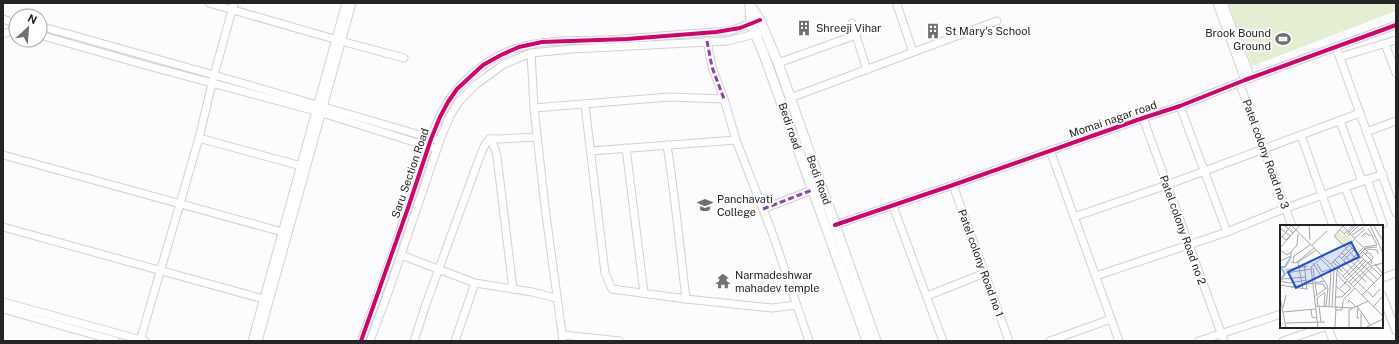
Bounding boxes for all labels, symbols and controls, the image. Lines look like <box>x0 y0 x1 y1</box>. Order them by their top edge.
north arrow <box>8 8 48 48</box>
text: N <box>26 12 39 26</box>
building icon: Shreeji Vihar <box>795 19 813 37</box>
place label: Shreeji Vihar <box>816 22 881 34</box>
building icon: St Mary's School <box>924 22 942 40</box>
place label: St Mary's School <box>945 25 1031 37</box>
place label: Brook Bound Ground <box>1205 27 1271 52</box>
sports icon: Brook Bound Ground <box>1274 30 1292 48</box>
street label: Patel colony Road no 3 <box>1241 97 1291 211</box>
street label: Momai nagar road <box>1068 98 1158 140</box>
street label: Bedi road <box>776 101 804 151</box>
street label: Saru Section Road <box>389 126 431 220</box>
street label: Bedi Road <box>805 154 833 206</box>
street label: Patel colony Road no 2 <box>1158 174 1209 287</box>
place label: Panchavati College <box>717 193 773 218</box>
school or university icon: Panchavati College <box>696 196 714 214</box>
street label: Patel colony Road no 1 <box>956 208 1006 318</box>
inset map <box>1280 225 1383 328</box>
place label: Narmadeshwar mahadev temple <box>735 269 820 294</box>
temple icon: Narmadeshwar mahadev temple <box>714 272 732 290</box>

